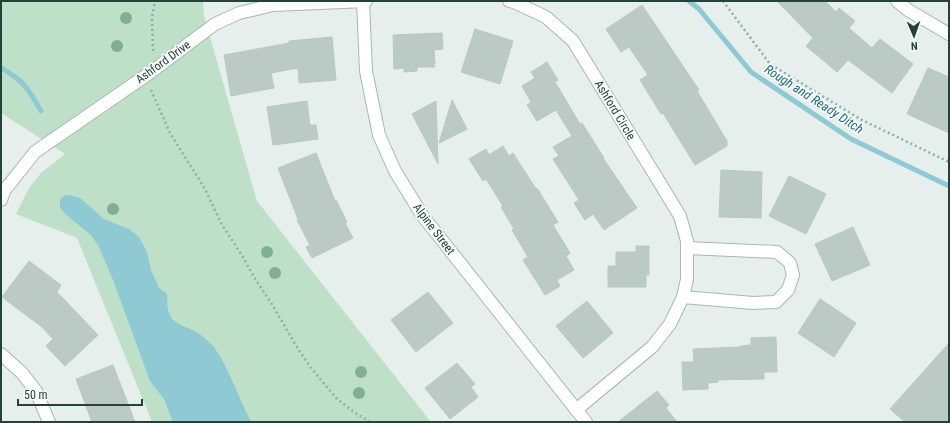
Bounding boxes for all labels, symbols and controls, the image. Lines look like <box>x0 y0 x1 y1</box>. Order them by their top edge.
north arrow <box>894 16 934 56</box>
street label: Ashford Drive <box>133 37 193 87</box>
text: N <box>910 39 918 52</box>
water label: Rough and Ready Ditch <box>762 61 866 137</box>
street label: Ashford Circle <box>592 78 639 143</box>
street label: Alpine Street <box>410 201 458 258</box>
scale bar <box>18 381 142 407</box>
text: 50 m <box>24 388 48 402</box>

